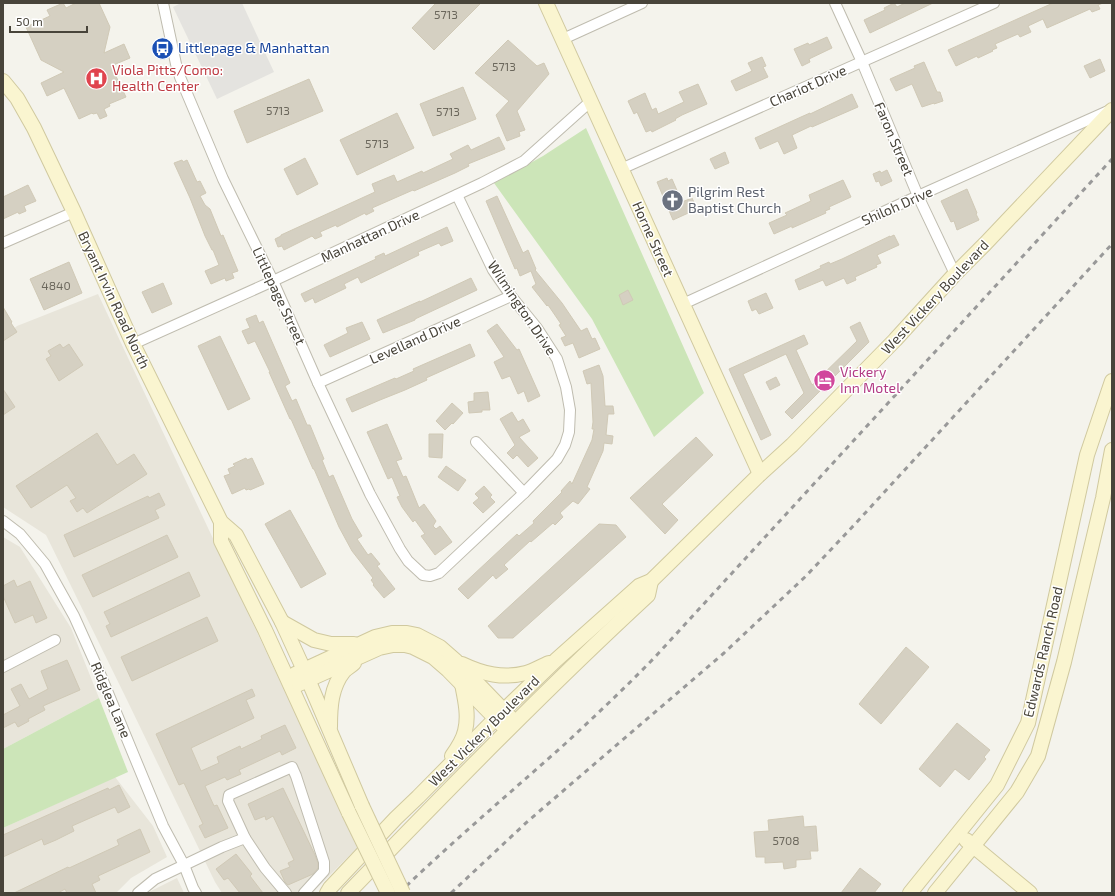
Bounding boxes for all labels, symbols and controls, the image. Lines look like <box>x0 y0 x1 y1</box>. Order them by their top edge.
house number: 5713 <box>434 7 458 21</box>
scale bar <box>10 8 87 34</box>
text: 50 m <box>16 14 43 28</box>
bus stop icon: Littlepage & Manhattan <box>149 35 175 61</box>
place label: Littlepage & Manhattan <box>178 39 330 56</box>
house number: 5713 <box>492 59 516 73</box>
place label: Viola Pitts/Como: Health Center <box>112 61 223 94</box>
street label: Chariot Drive <box>767 61 849 110</box>
hospital icon: Viola Pitts/Como: Health Center <box>84 65 110 91</box>
street label: Faron Street <box>871 99 918 178</box>
house number: 5713 <box>266 103 290 117</box>
house number: 5713 <box>436 104 460 118</box>
house number: 5713 <box>365 136 389 150</box>
street label: Shiloh Drive <box>859 182 935 229</box>
place label: Pilgrim Rest Baptist Church <box>688 183 781 216</box>
church icon: Pilgrim Rest Baptist Church <box>660 187 686 213</box>
street label: Horne Street <box>629 199 678 279</box>
street label: Manhattan Drive <box>318 205 422 266</box>
street label: Bryant Irvin Road North <box>75 228 154 371</box>
street label: West Vickery Boulevard <box>877 236 992 357</box>
street label: Littlepage Street <box>249 244 310 347</box>
street label: Wilmington Drive <box>485 257 560 358</box>
house number: 4840 <box>41 278 71 292</box>
street label: Levelland Drive <box>367 312 463 367</box>
place label: Vickery Inn Motel <box>840 363 901 396</box>
hotel icon: Vickery Inn Motel <box>811 367 837 393</box>
street label: Edwards Ranch Road <box>1019 585 1066 719</box>
street label: Ridglea Lane <box>88 659 135 740</box>
street label: West Vickery Boulevard <box>425 672 543 790</box>
house number: 5708 <box>772 833 800 847</box>

